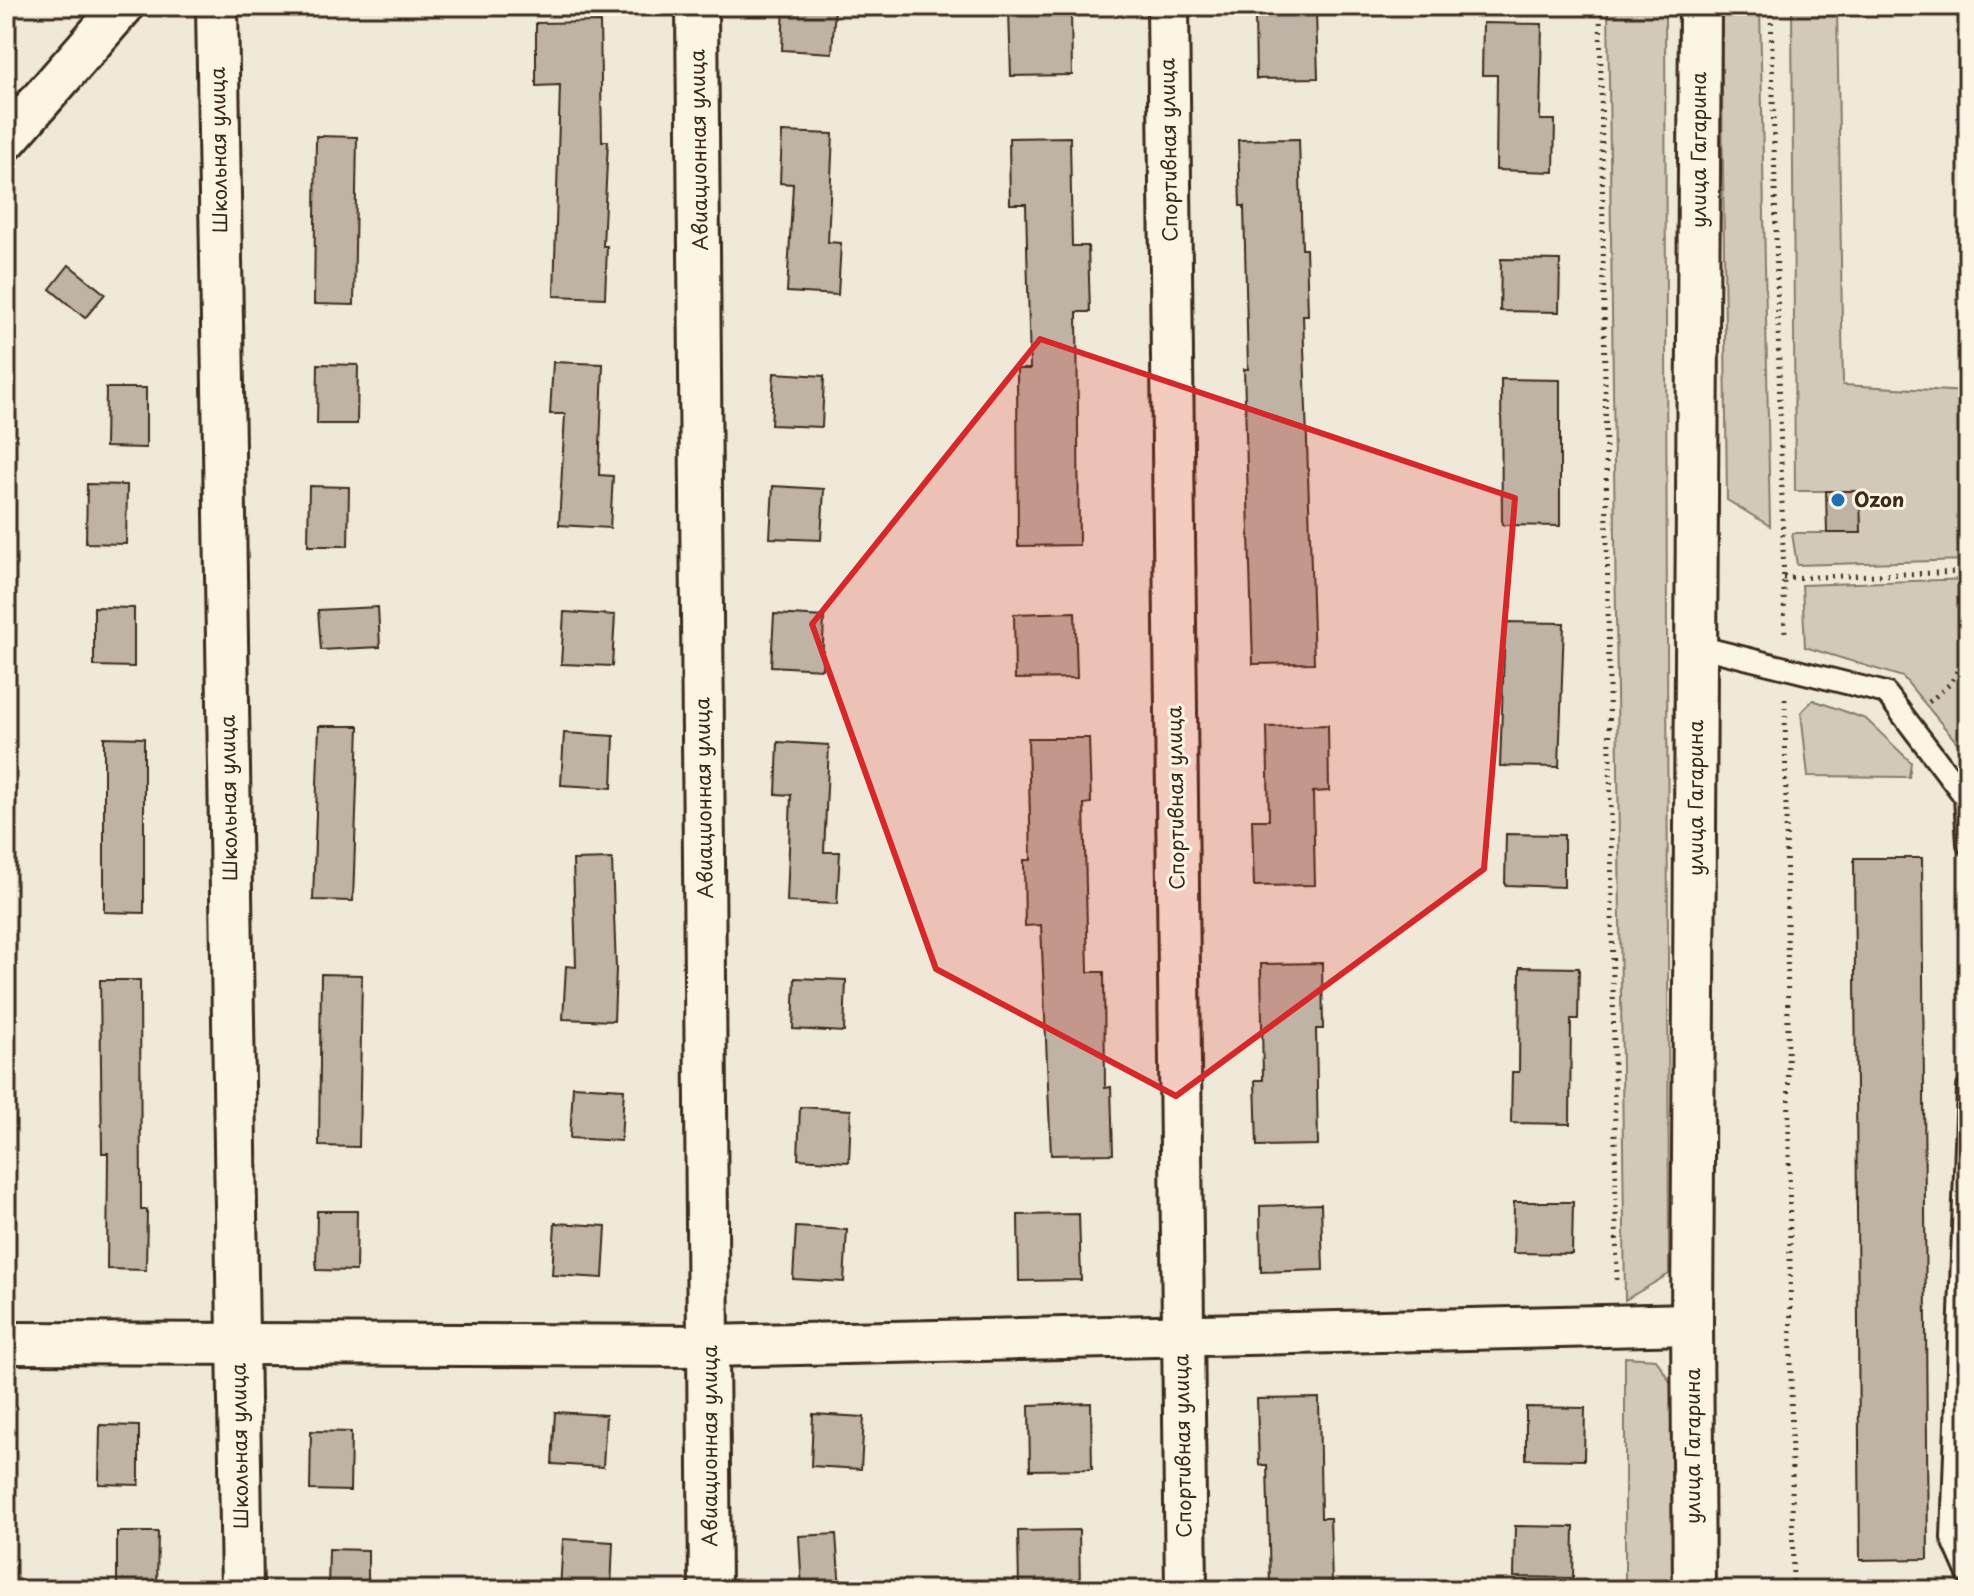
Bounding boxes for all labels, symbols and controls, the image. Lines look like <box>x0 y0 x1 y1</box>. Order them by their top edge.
street label: Авиационная улица <box>681 49 715 251</box>
street label: Спортивная улица <box>1151 57 1185 242</box>
street label: Школьная улица <box>202 66 234 233</box>
street label: улица Гагарина <box>1683 72 1713 228</box>
place label: Ozon <box>1854 484 1904 514</box>
marker: Ozon <box>1829 491 1847 509</box>
street label: Авиационная улица <box>686 697 720 899</box>
street label: Спортивная улица <box>1158 705 1192 890</box>
street label: Школьная улица <box>212 714 244 881</box>
street label: улица Гагарина <box>1680 720 1710 876</box>
street label: Авиационная улица <box>694 1345 724 1547</box>
street label: Спортивная улица <box>1165 1353 1199 1538</box>
street label: Школьная улица <box>223 1362 255 1529</box>
street label: улица Гагарина <box>1677 1368 1707 1524</box>

